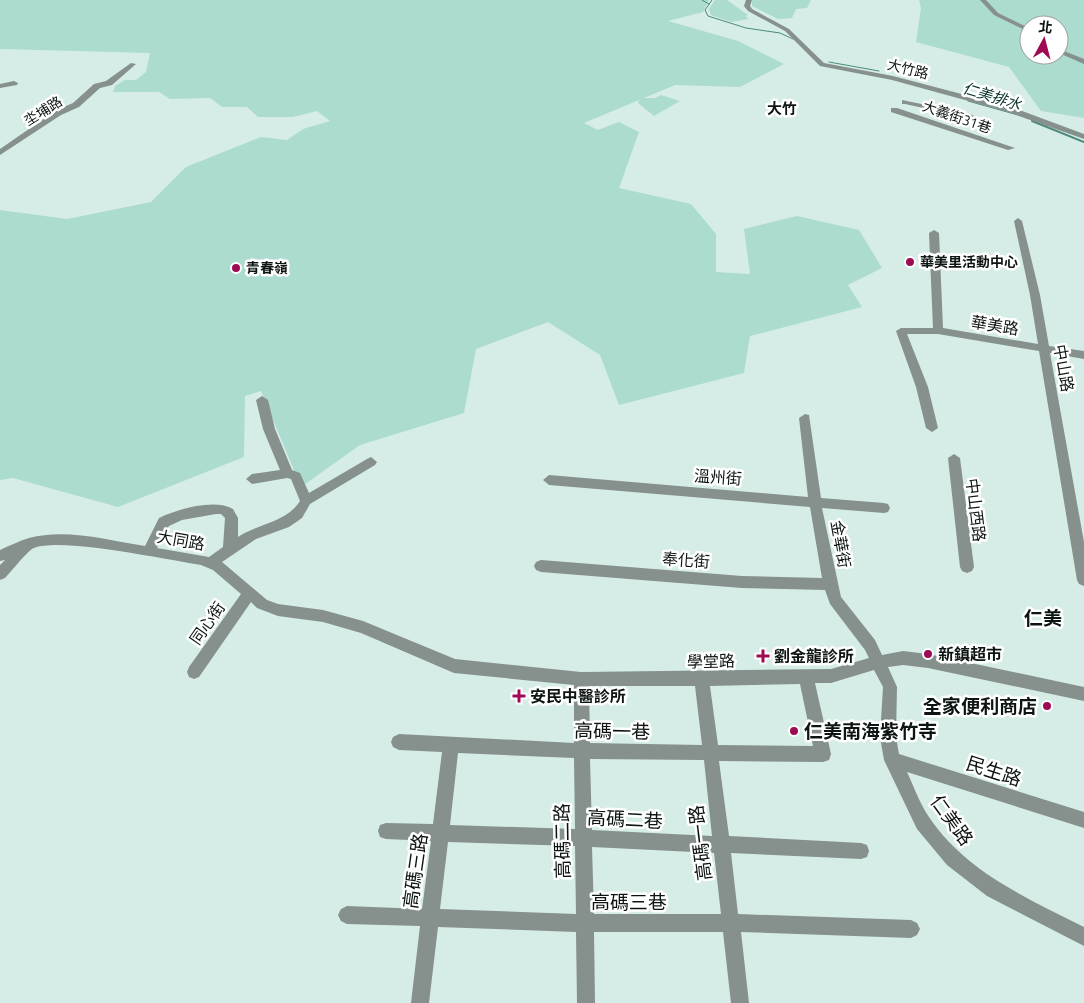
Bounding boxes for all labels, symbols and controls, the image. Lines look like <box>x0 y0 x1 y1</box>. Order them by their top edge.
north arrow <box>1019 15 1069 65</box>
text: 北 <box>1038 18 1054 36</box>
street label: 大竹路 <box>886 56 930 82</box>
water label: 仁美排水 <box>961 79 1024 113</box>
street label: 坔埔路 <box>21 93 65 129</box>
street label: 大義街31巷 <box>920 98 994 136</box>
district label: 大竹 <box>767 100 797 117</box>
place label: 華美里活動中心 <box>920 254 1018 270</box>
marker: 華美里活動中心 <box>904 256 916 268</box>
place label: 青春嶺 <box>246 260 288 276</box>
marker: 青春嶺 <box>230 262 242 274</box>
street label: 華美路 <box>970 312 1020 338</box>
street label: 中山路 <box>1051 343 1077 393</box>
street label: 溫州街 <box>693 466 743 488</box>
street label: 中山西路 <box>963 477 989 543</box>
street label: 金華街 <box>828 519 854 569</box>
street label: 大同路 <box>156 527 206 553</box>
street label: 奉化街 <box>661 549 711 571</box>
street label: 同心街 <box>186 598 228 648</box>
district label: 仁美 <box>1024 607 1062 629</box>
place label: 新鎮超市 <box>938 645 1002 663</box>
place label: 劉金龍診所 <box>774 647 854 665</box>
marker: 新鎮超市 <box>922 648 934 660</box>
marker: 劉金龍診所 <box>756 649 770 663</box>
street label: 學堂路 <box>687 652 735 670</box>
place label: 安民中醫診所 <box>530 687 626 705</box>
marker: 安民中醫診所 <box>512 689 526 703</box>
place label: 全家便利商店 <box>923 695 1037 717</box>
marker: 全家便利商店 <box>1041 700 1053 712</box>
street label: 高碼一巷 <box>574 719 650 743</box>
place label: 仁美南海紫竹寺 <box>804 720 937 742</box>
marker: 仁美南海紫竹寺 <box>788 725 800 737</box>
street label: 民生路 <box>963 752 1025 790</box>
street label: 仁美路 <box>926 790 978 850</box>
street label: 高碼二路 <box>550 803 574 879</box>
street label: 高碼一路 <box>684 804 716 882</box>
street label: 高碼二巷 <box>586 806 664 832</box>
street label: 高碼三路 <box>399 832 431 910</box>
street label: 高碼三巷 <box>591 891 667 913</box>

